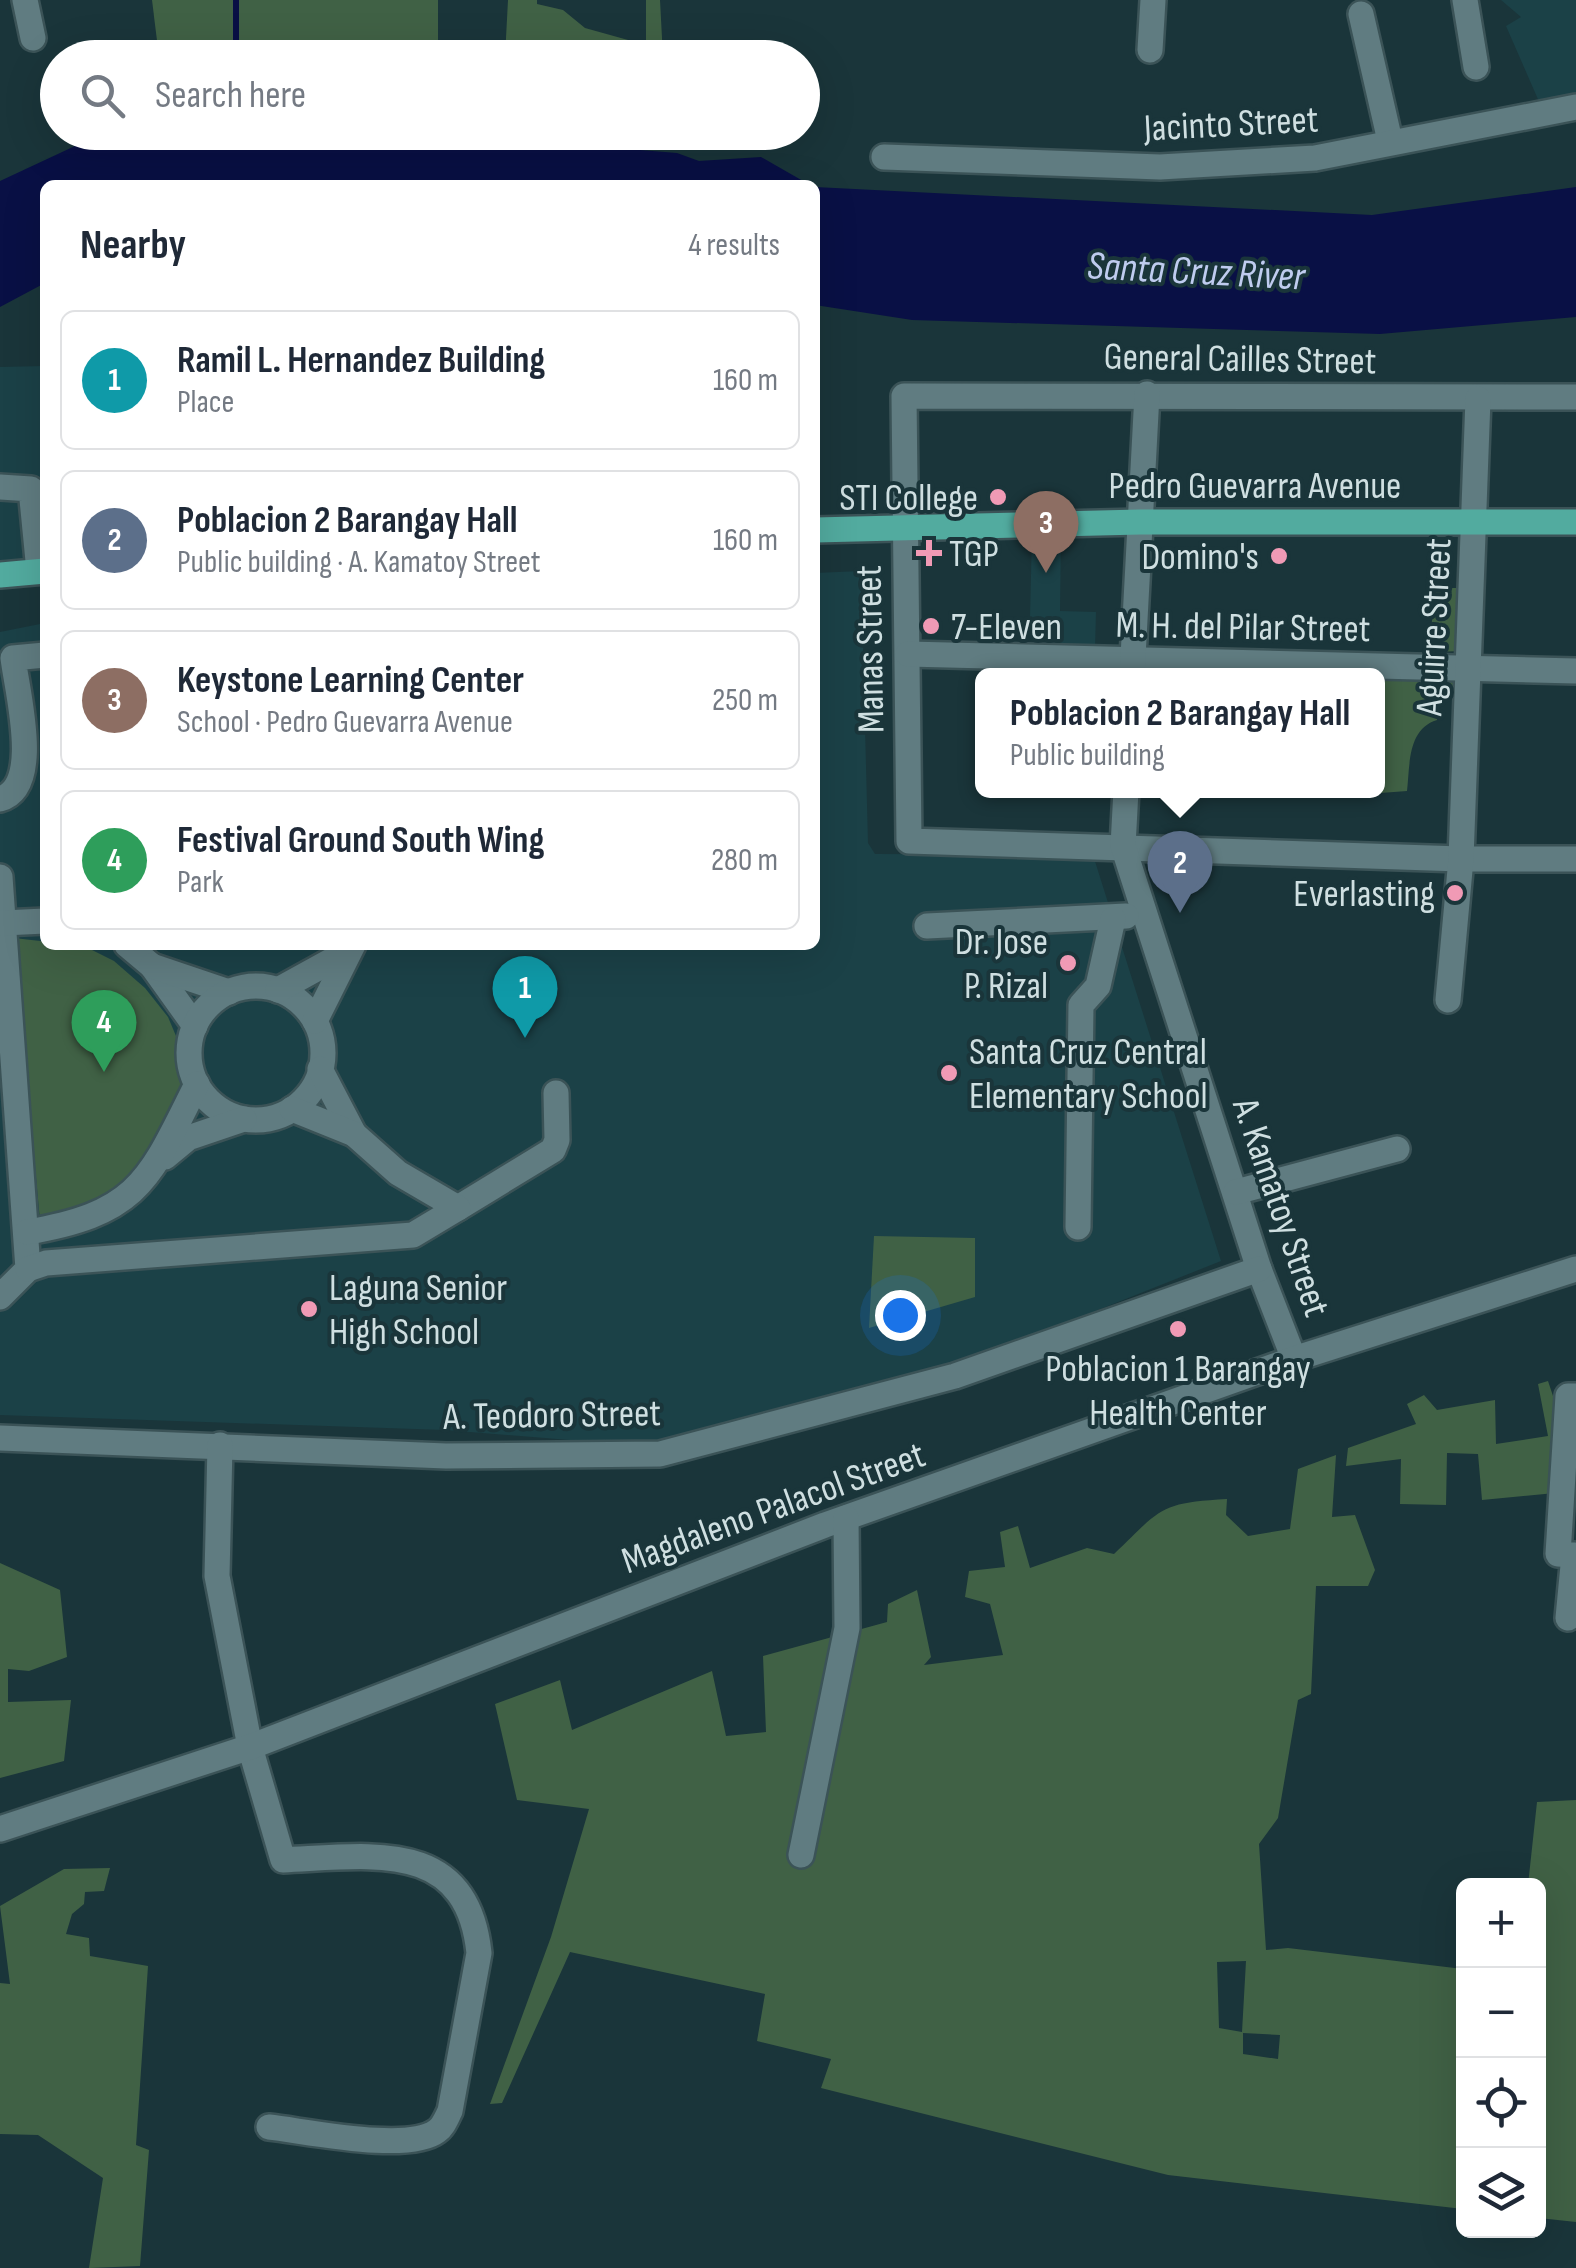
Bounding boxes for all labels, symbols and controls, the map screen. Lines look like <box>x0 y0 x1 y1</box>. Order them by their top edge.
search box <box>40 40 820 150</box>
icon: search <box>75 68 130 123</box>
text: Search here <box>155 73 306 118</box>
street label: Jacinto Street <box>1142 97 1319 152</box>
text: Nearby <box>80 220 186 271</box>
text: 4 results <box>688 226 780 265</box>
water label: Santa Cruz River <box>1086 242 1308 302</box>
street label: General Cailles Street <box>1103 335 1377 384</box>
text: Ramil L. Hernandez Building <box>177 338 545 383</box>
text: 1 <box>108 361 121 400</box>
text: 160 m <box>713 361 778 400</box>
text: Place <box>177 383 234 422</box>
street label: Pedro Guevarra Avenue <box>1109 464 1401 509</box>
place label: STI College <box>839 476 978 521</box>
marker: STI College <box>987 486 1009 508</box>
pin: 3 <box>1014 490 1078 573</box>
text: Poblacion 2 Barangay Hall <box>177 498 518 543</box>
text: 2 <box>107 521 122 560</box>
text: 160 m <box>713 521 778 560</box>
place label: TGP <box>949 532 999 577</box>
place label: Domino's <box>1141 535 1259 580</box>
street label: Aguirre Street <box>1407 537 1462 718</box>
marker: TGP <box>918 542 940 564</box>
text: Public building · A. Kamatoy Street <box>177 543 541 582</box>
marker: Domino's <box>1268 545 1290 567</box>
street label: Manas Street <box>847 565 894 733</box>
street label: M. H. del Pilar Street <box>1115 603 1371 652</box>
place label: 7-Eleven <box>951 605 1062 650</box>
marker: 7-Eleven <box>920 615 942 637</box>
text: Keystone Learning Center <box>177 658 524 703</box>
popup <box>975 668 1385 798</box>
text: 3 <box>107 681 122 720</box>
text: 250 m <box>712 681 778 720</box>
text: Poblacion 2 Barangay Hall <box>1010 691 1350 736</box>
text: School · Pedro Guevarra Avenue <box>177 703 513 742</box>
text: Public building <box>1010 736 1165 775</box>
text: Festival Ground South Wing <box>177 818 544 863</box>
pin: 2 <box>1148 830 1212 913</box>
text: 4 <box>107 841 122 880</box>
text: 280 m <box>711 841 778 880</box>
text: Park <box>177 863 224 902</box>
place label: Everlasting <box>1293 872 1435 917</box>
marker: Everlasting <box>1444 882 1466 904</box>
place label: Dr. Jose P. Rizal <box>955 920 1048 1009</box>
marker: Dr. Jose P. Rizal <box>1057 952 1079 974</box>
pin: 1 <box>492 956 558 1038</box>
pin: 4 <box>72 990 136 1072</box>
place label: Santa Cruz Central Elementary School <box>969 1030 1208 1119</box>
marker: Santa Cruz Central Elementary School <box>938 1062 960 1084</box>
street label: A. Kamatoy Street <box>1222 1091 1339 1323</box>
place label: Laguna Senior High School <box>329 1266 507 1355</box>
your location <box>875 1290 926 1341</box>
marker: Laguna Senior High School <box>298 1298 320 1320</box>
marker: Poblacion 1 Barangay Health Center <box>1167 1318 1189 1340</box>
place label: Poblacion 1 Barangay Health Center <box>1045 1347 1311 1436</box>
street label: A. Teodoro Street <box>442 1391 661 1440</box>
street label: Magdaleno Palacol Street <box>616 1433 931 1584</box>
map controls <box>1456 1878 1546 2238</box>
button: + <box>1456 1878 1546 1968</box>
button: − <box>1456 1968 1546 2058</box>
button: locate <box>1456 2058 1546 2148</box>
button: layers <box>1456 2148 1546 2238</box>

